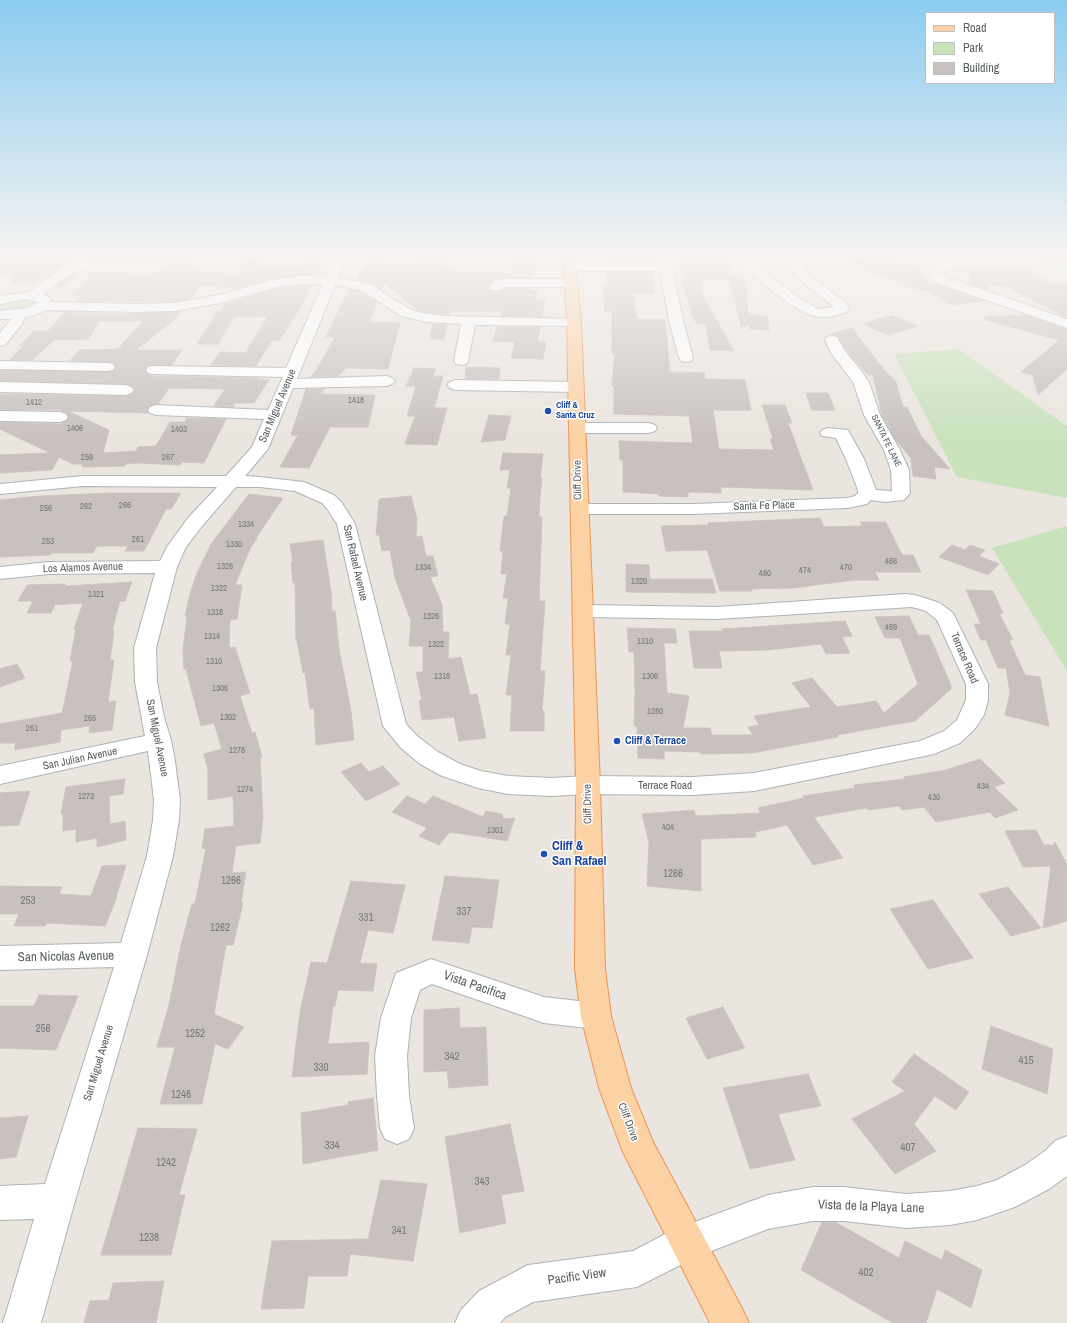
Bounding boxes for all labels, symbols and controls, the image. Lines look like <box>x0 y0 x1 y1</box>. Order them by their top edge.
legend <box>925 12 1055 84</box>
text: Road <box>963 20 987 36</box>
text: Park <box>963 40 983 56</box>
text: Building <box>963 60 999 76</box>
street label: San Miguel Avenue <box>257 367 299 445</box>
house number: 1418 <box>348 396 364 406</box>
house number: 1412 <box>26 398 42 408</box>
place label: Cliff & Santa Cruz <box>556 401 595 422</box>
marker: Cliff & Santa Cruz <box>543 406 553 416</box>
street label: SANTA FE LANE <box>869 413 903 469</box>
house number: 1406 <box>67 424 83 434</box>
house number: 1403 <box>171 425 187 435</box>
house number: 259 <box>81 453 93 463</box>
house number: 267 <box>162 453 174 463</box>
street label: Cliff Drive <box>571 460 585 500</box>
street label: Santa Fe Place <box>733 498 795 514</box>
house number: 266 <box>119 501 131 511</box>
house number: 262 <box>80 502 92 512</box>
house number: 256 <box>40 504 52 514</box>
house number: 1334 <box>238 520 254 530</box>
street label: San Rafael Avenue <box>340 524 370 602</box>
house number: 261 <box>132 535 144 545</box>
house number: 253 <box>42 537 54 547</box>
house number: 1330 <box>226 540 242 550</box>
house number: 466 <box>885 557 897 567</box>
street label: Los Alamos Avenue <box>43 560 123 576</box>
house number: 1326 <box>217 562 233 572</box>
house number: 1334 <box>415 563 431 573</box>
house number: 470 <box>840 563 852 573</box>
house number: 474 <box>799 566 811 576</box>
house number: 480 <box>759 569 771 579</box>
house number: 1320 <box>631 577 647 587</box>
house number: 1322 <box>211 584 227 594</box>
house number: 1321 <box>88 590 104 600</box>
house number: 1318 <box>207 608 223 618</box>
house number: 1326 <box>423 612 439 622</box>
house number: 469 <box>885 623 897 633</box>
street label: Terrace Road <box>947 631 981 685</box>
house number: 1314 <box>204 632 220 642</box>
house number: 1310 <box>637 637 653 647</box>
house number: 1322 <box>428 640 444 650</box>
house number: 1310 <box>206 657 222 667</box>
house number: 1318 <box>434 672 450 682</box>
house number: 1306 <box>642 672 658 682</box>
house number: 1306 <box>212 684 228 694</box>
street label: San Miguel Avenue <box>143 698 171 778</box>
house number: 1280 <box>647 707 663 717</box>
house number: 1302 <box>220 713 236 723</box>
house number: 265 <box>84 714 96 724</box>
house number: 261 <box>26 724 38 734</box>
place label: Cliff & Terrace <box>625 734 686 748</box>
marker: Cliff & Terrace <box>612 736 622 746</box>
street label: San Julian Avenue <box>42 745 118 773</box>
house number: 1278 <box>229 746 245 756</box>
street label: Terrace Road <box>638 779 692 793</box>
house number: 434 <box>977 782 989 792</box>
street label: Cliff Drive <box>581 784 595 824</box>
house number: 1274 <box>237 785 253 795</box>
house number: 1273 <box>78 792 94 802</box>
house number: 430 <box>928 793 940 803</box>
house number: 404 <box>662 823 674 833</box>
house number: 1301 <box>487 826 503 836</box>
place label: Cliff & San Rafael <box>552 839 607 870</box>
marker: Cliff & San Rafael <box>539 849 549 859</box>
house number: 1266 <box>663 867 683 881</box>
house number: 1266 <box>221 874 241 888</box>
house number: 253 <box>20 894 36 908</box>
house number: 337 <box>456 905 472 919</box>
house number: 331 <box>358 911 374 925</box>
house number: 1262 <box>210 921 230 935</box>
street label: San Nicolas Avenue <box>18 948 114 966</box>
street label: Vista Pacifica <box>441 968 509 1004</box>
house number: 256 <box>35 1022 51 1036</box>
street label: San Miguel Avenue <box>81 1024 117 1102</box>
house number: 1252 <box>185 1027 205 1041</box>
house number: 342 <box>444 1050 460 1064</box>
house number: 415 <box>1018 1054 1034 1068</box>
house number: 330 <box>313 1061 329 1075</box>
house number: 1248 <box>171 1088 191 1102</box>
street label: Cliff Drive <box>615 1101 641 1143</box>
house number: 334 <box>324 1139 340 1153</box>
house number: 407 <box>900 1141 916 1155</box>
house number: 1242 <box>156 1156 176 1170</box>
house number: 343 <box>474 1175 490 1189</box>
street label: Vista de la Playa Lane <box>818 1197 924 1217</box>
house number: 341 <box>391 1224 407 1238</box>
house number: 1238 <box>139 1231 159 1245</box>
street label: Pacific View <box>547 1265 607 1289</box>
house number: 402 <box>858 1266 874 1280</box>

